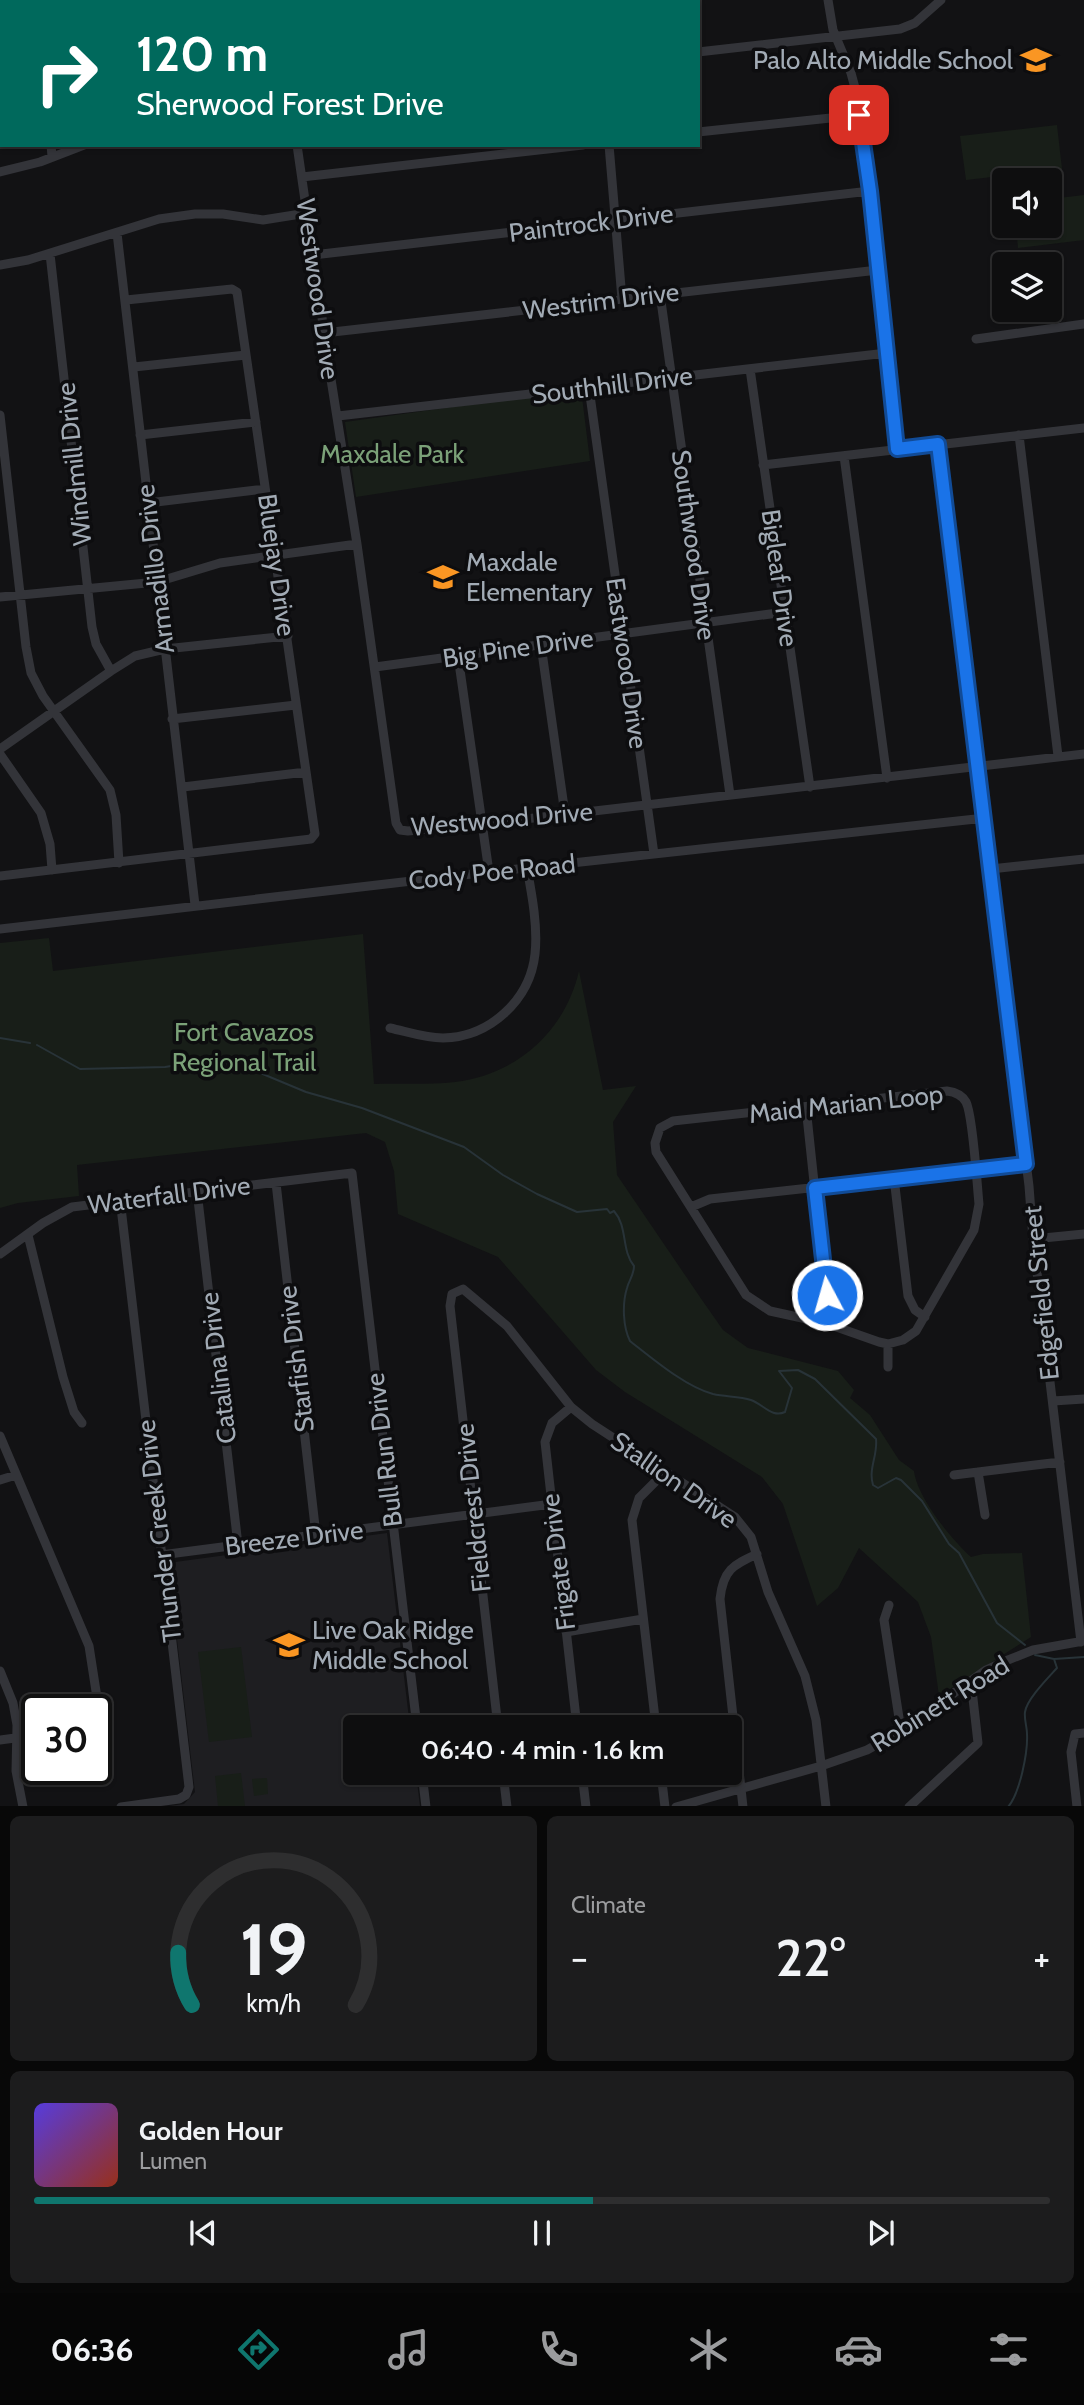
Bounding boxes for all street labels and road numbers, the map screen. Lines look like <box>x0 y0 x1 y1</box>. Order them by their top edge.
street label: Westwood Drive <box>289 196 347 382</box>
street label: Paintrock Drive <box>507 197 675 249</box>
street label: Westrim Drive <box>521 276 681 326</box>
street label: Southhill Drive <box>530 359 694 411</box>
street label: Windmill Drive <box>50 381 98 547</box>
street label: Southwood Drive <box>665 448 723 642</box>
street label: Armadillo Drive <box>129 483 181 655</box>
street label: Bluejay Drive <box>251 492 303 638</box>
street label: Bigleaf Drive <box>755 507 805 649</box>
street label: Eastwood Drive <box>599 575 655 751</box>
street label: Big Pine Drive <box>441 622 595 674</box>
street label: Westwood Drive <box>410 795 594 843</box>
street label: Cody Poe Road <box>407 847 577 897</box>
street label: Maid Marian Loop <box>747 1078 945 1130</box>
street label: Waterfall Drive <box>86 1169 252 1221</box>
street label: Edgefield Street <box>1016 1204 1066 1382</box>
street label: Starfish Drive <box>271 1284 321 1434</box>
street label: Catalina Drive <box>193 1290 243 1446</box>
street label: Bull Run Drive <box>359 1371 409 1529</box>
street label: Thunder Creek Drive <box>129 1418 189 1644</box>
street label: Fieldcrest Drive <box>448 1422 498 1594</box>
street label: Stallion Drive <box>605 1425 743 1535</box>
street label: Frigate Drive <box>534 1492 582 1632</box>
street label: Breeze Drive <box>223 1514 365 1562</box>
street label: Robinett Road <box>865 1649 1015 1759</box>

